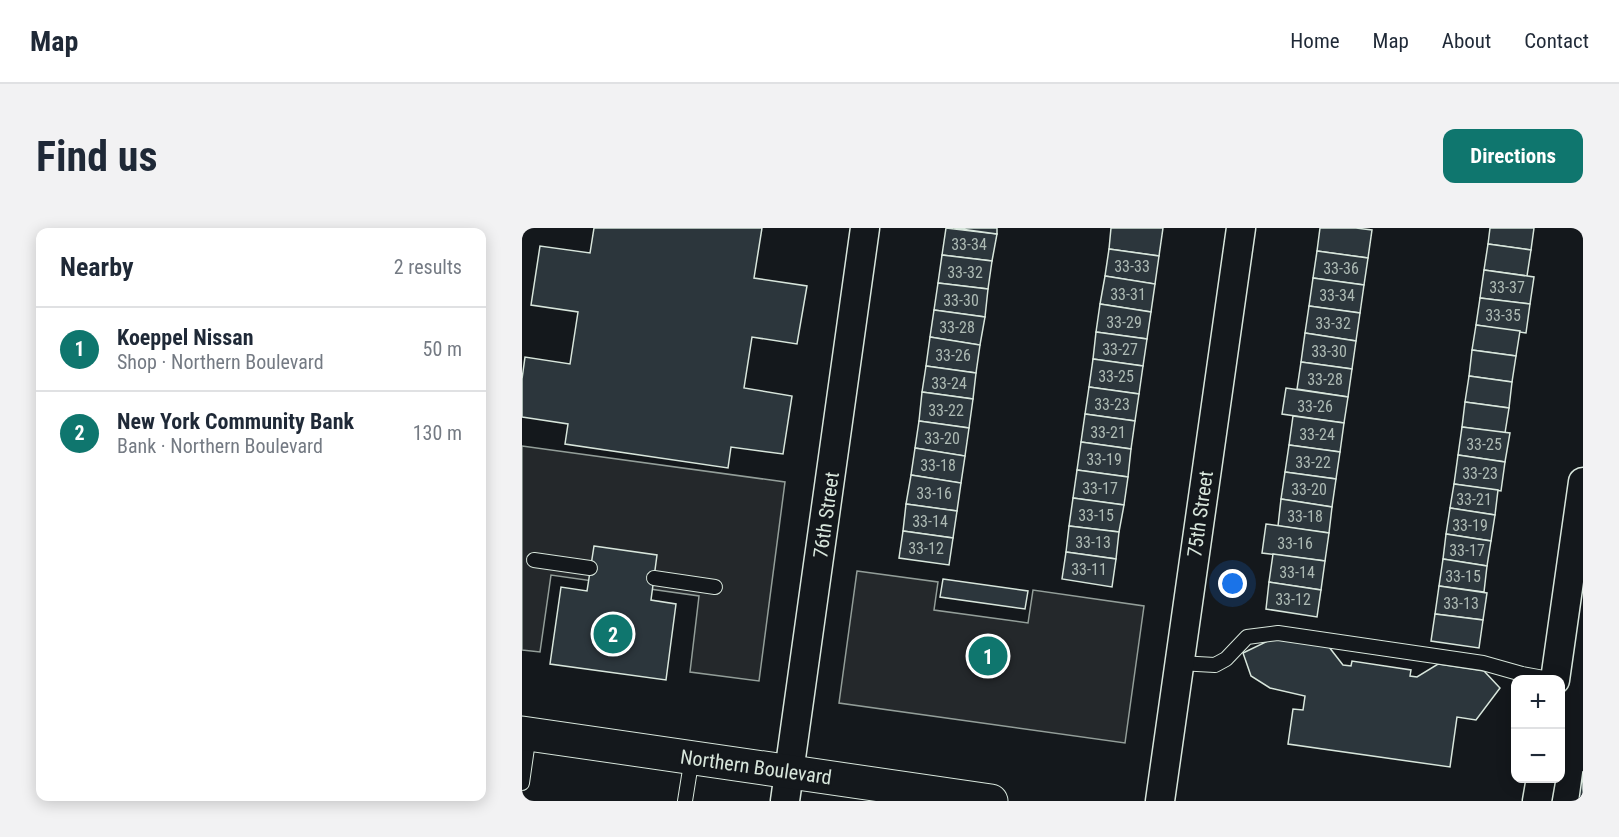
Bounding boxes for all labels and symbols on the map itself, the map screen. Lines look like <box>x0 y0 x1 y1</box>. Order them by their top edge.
house number: 33-34 <box>951 235 987 254</box>
house number: 33-33 <box>1114 257 1150 276</box>
house number: 33-36 <box>1323 259 1359 278</box>
house number: 33-32 <box>947 263 983 282</box>
house number: 33-37 <box>1489 278 1525 297</box>
house number: 33-31 <box>1110 285 1146 304</box>
house number: 33-34 <box>1319 286 1355 305</box>
house number: 33-30 <box>943 291 979 310</box>
house number: 33-35 <box>1485 306 1521 325</box>
house number: 33-29 <box>1106 313 1142 332</box>
house number: 33-32 <box>1315 314 1351 333</box>
house number: 33-28 <box>939 318 975 337</box>
house number: 33-27 <box>1102 340 1138 359</box>
house number: 33-30 <box>1311 342 1347 361</box>
house number: 33-26 <box>935 346 971 365</box>
house number: 33-25 <box>1098 367 1134 386</box>
house number: 33-28 <box>1307 370 1343 389</box>
house number: 33-24 <box>931 374 967 393</box>
house number: 33-23 <box>1094 395 1130 414</box>
house number: 33-26 <box>1297 397 1333 416</box>
house number: 33-22 <box>928 401 964 420</box>
house number: 33-21 <box>1090 423 1126 442</box>
house number: 33-24 <box>1299 425 1335 444</box>
house number: 33-20 <box>924 429 960 448</box>
house number: 33-25 <box>1466 435 1502 454</box>
house number: 33-19 <box>1086 450 1122 469</box>
house number: 33-22 <box>1295 453 1331 472</box>
house number: 33-18 <box>920 456 956 475</box>
house number: 33-23 <box>1462 464 1498 483</box>
street label: 75th Street <box>1182 469 1218 559</box>
street label: 76th Street <box>808 470 844 560</box>
house number: 33-17 <box>1082 479 1118 498</box>
house number: 33-20 <box>1291 480 1327 499</box>
house number: 33-16 <box>916 484 952 503</box>
house number: 33-21 <box>1456 490 1492 509</box>
house number: 33-15 <box>1078 506 1114 525</box>
house number: 33-18 <box>1287 507 1323 526</box>
house number: 33-14 <box>912 512 948 531</box>
house number: 33-19 <box>1452 516 1488 535</box>
house number: 33-13 <box>1075 533 1111 552</box>
house number: 33-16 <box>1277 534 1313 553</box>
house number: 33-12 <box>908 539 944 558</box>
house number: 33-17 <box>1449 541 1485 560</box>
house number: 33-11 <box>1071 560 1107 579</box>
house number: 33-14 <box>1279 563 1315 582</box>
house number: 33-15 <box>1445 567 1481 586</box>
your location <box>1218 569 1247 598</box>
house number: 33-12 <box>1275 590 1311 609</box>
house number: 33-13 <box>1443 594 1479 613</box>
pin: 2 <box>594 612 632 656</box>
pin: 1 <box>968 634 1008 678</box>
street label: Northern Boulevard <box>679 744 833 790</box>

